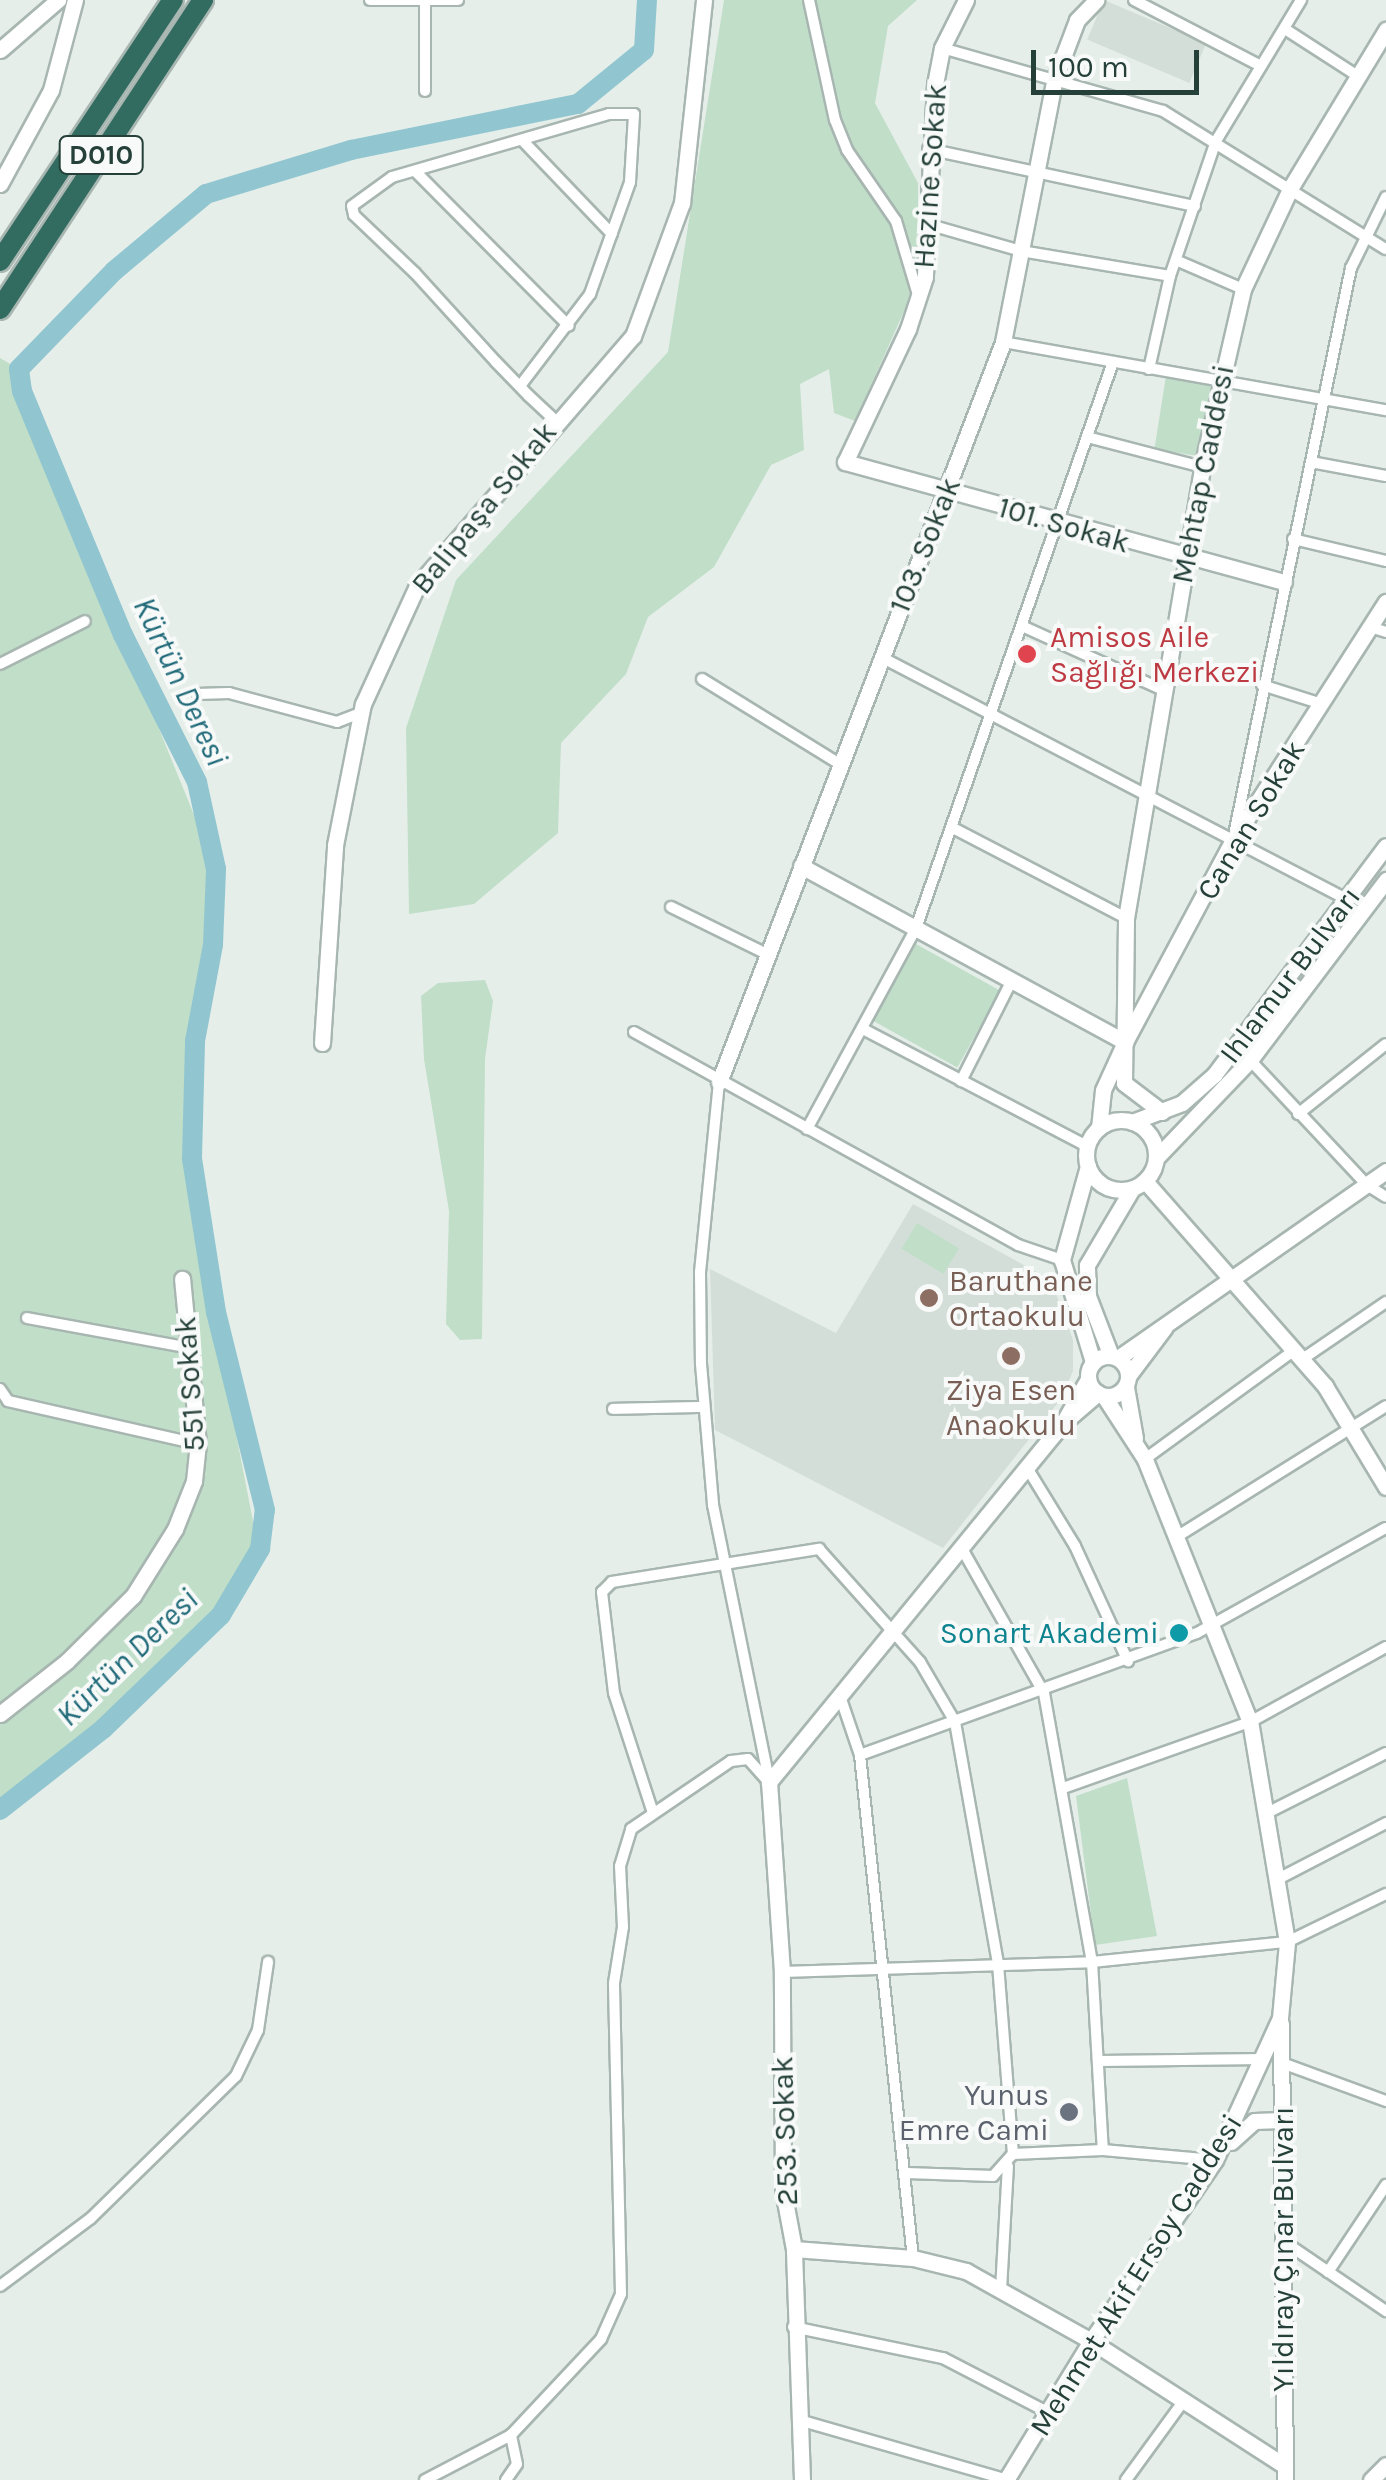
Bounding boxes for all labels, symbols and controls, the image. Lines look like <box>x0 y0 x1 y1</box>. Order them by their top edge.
scale bar <box>1036 30 1204 92</box>
text: 100 m <box>1048 49 1129 85</box>
street label: Hazine Sokak <box>906 82 954 270</box>
road number: D010 <box>58 132 144 178</box>
street label: Mehtap Caddesi <box>1164 362 1242 586</box>
street label: Balipaşa Sokak <box>404 415 564 601</box>
street label: 103. Sokak <box>882 472 968 618</box>
street label: 101. Sokak <box>994 489 1134 561</box>
water label: Kürtün Deresi <box>124 591 236 773</box>
place label: Amisos Aile Sağlığı Merkezi <box>1050 619 1259 690</box>
marker: Amisos Aile Sağlığı Merkezi <box>1014 641 1040 667</box>
street label: Canan Sokak <box>1189 734 1313 906</box>
street label: Ihlamur Bulvarı <box>1212 879 1368 1071</box>
place label: Baruthane Ortaokulu <box>949 1263 1093 1334</box>
marker: Baruthane Ortaokulu <box>918 1287 940 1309</box>
street label: 551 Sokak <box>167 1315 213 1453</box>
marker: Ziya Esen Anaokulu <box>1000 1345 1022 1367</box>
place label: Ziya Esen Anaokulu <box>946 1372 1076 1442</box>
water label: Kürtün Deresi <box>49 1581 207 1735</box>
place label: Sonart Akademi <box>940 1615 1159 1651</box>
marker: Sonart Akademi <box>1168 1622 1190 1644</box>
street label: 253. Sokak <box>764 2056 806 2206</box>
place label: Yunus Emre Cami <box>899 2077 1049 2148</box>
marker: Yunus Emre Cami <box>1058 2101 1080 2123</box>
street label: Yıldıray Çınar Bulvarı <box>1265 2106 1301 2392</box>
street label: Mehmet Akif Ersoy Caddesi <box>1022 2107 1250 2443</box>

